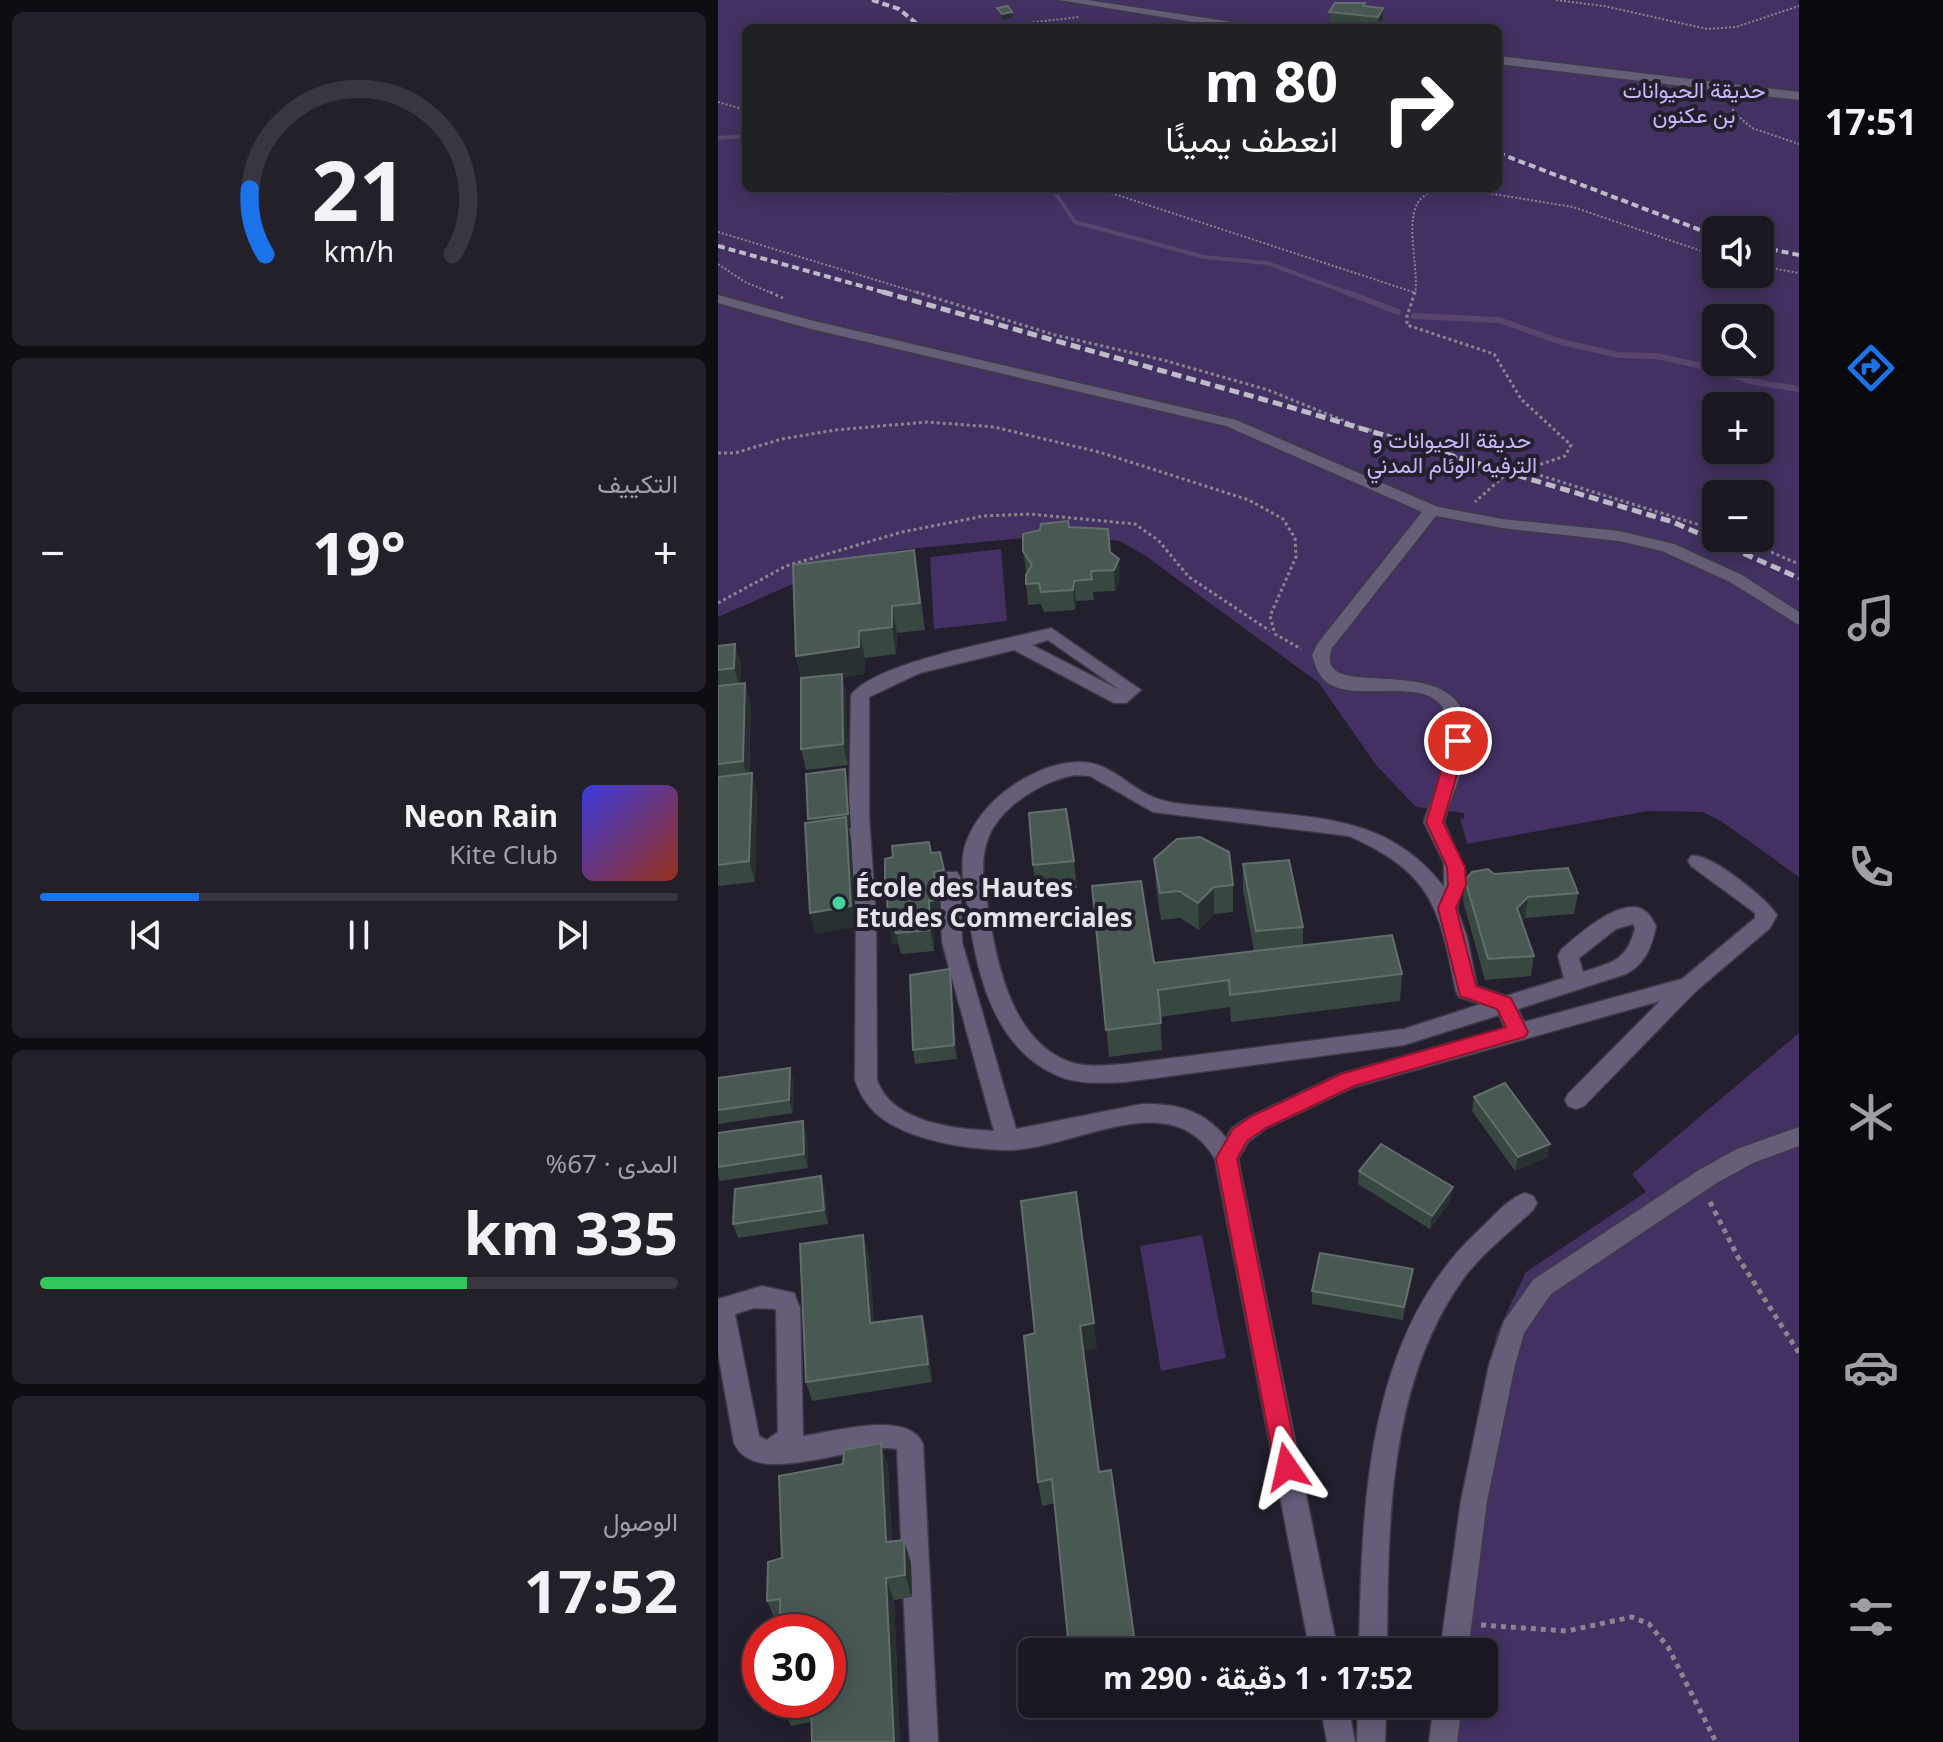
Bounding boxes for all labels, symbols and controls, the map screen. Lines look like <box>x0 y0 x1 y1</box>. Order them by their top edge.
text: 80 m <box>1205 42 1338 118</box>
icon: right <box>1366 56 1470 160</box>
park label: حديقة الحيوانات بن عكنون <box>1622 74 1766 129</box>
text: 17:51 <box>1825 97 1917 146</box>
text: انعطف يمينًا <box>1165 114 1338 163</box>
text: 21 <box>311 132 407 245</box>
map controls <box>1702 216 1774 552</box>
button: sound <box>1702 216 1774 288</box>
text: km/h <box>324 231 394 270</box>
button: search <box>1702 304 1774 376</box>
icon: directions <box>1843 340 1899 396</box>
button: + <box>1702 392 1774 464</box>
park label: حديقة الحيوانات و الترفيه الوئام المدني <box>1367 424 1537 484</box>
text: التكييف <box>597 465 678 501</box>
button: − <box>1702 480 1774 552</box>
text: 19° <box>312 511 406 593</box>
text: − <box>40 522 65 582</box>
text: + <box>653 522 678 582</box>
icon: music <box>1843 590 1899 646</box>
pin <box>1424 707 1492 775</box>
icon: arrive <box>1436 719 1480 763</box>
text: Neon Rain <box>404 795 558 836</box>
text: Kite Club <box>449 836 558 872</box>
icon: phone <box>1843 839 1899 895</box>
place label: École des Hautes Etudes Commerciales <box>855 869 1133 935</box>
marker: École des Hautes Etudes Commerciales <box>830 894 848 912</box>
icon: previous <box>124 913 168 957</box>
icon: pause <box>337 913 381 957</box>
icon: next <box>550 913 594 957</box>
icon: climate <box>1843 1089 1899 1145</box>
text: المدى · 67% <box>546 1145 678 1181</box>
text: 335 km <box>464 1191 678 1273</box>
icon: car <box>1843 1339 1899 1395</box>
position arrow <box>1245 1425 1329 1509</box>
text: الوصول <box>603 1503 678 1539</box>
text: 17:52 <box>524 1549 678 1631</box>
icon: filters <box>1843 1589 1899 1645</box>
speed limit sign: 30 <box>742 1614 846 1718</box>
text: 17:52 · 1 دقيقة · 290 m <box>1103 1657 1413 1698</box>

